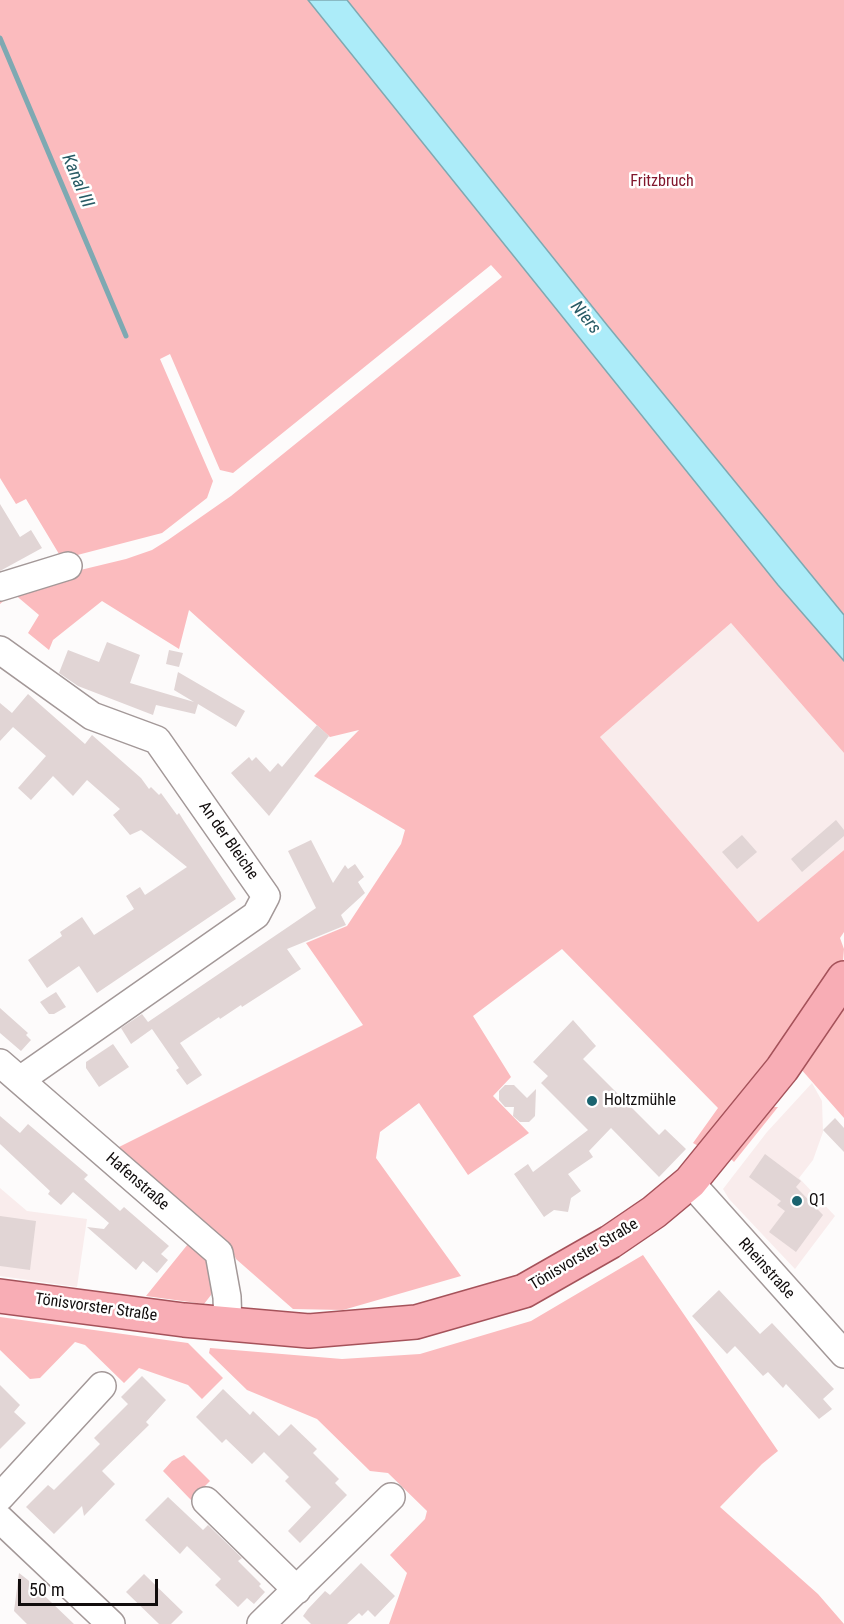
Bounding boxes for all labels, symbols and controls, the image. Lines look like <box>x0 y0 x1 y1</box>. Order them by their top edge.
water label: Kanal III <box>56 151 98 211</box>
park label: Fritzbruch <box>630 172 694 192</box>
water label: Niers <box>565 297 605 339</box>
street label: An der Bleiche <box>194 798 262 884</box>
place label: Holtzmühle <box>604 1091 676 1111</box>
marker: Holtzmühle <box>585 1094 599 1108</box>
street label: Hafenstraße <box>101 1149 173 1215</box>
place label: Q1 <box>809 1191 827 1211</box>
marker: Q1 <box>790 1194 804 1208</box>
street label: Tönisvorster Straße <box>526 1215 642 1295</box>
street label: Rheinstraße <box>734 1235 798 1303</box>
street label: Tönisvorster Straße <box>34 1290 158 1326</box>
scale bar <box>21 1567 160 1605</box>
text: 50 m <box>29 1579 64 1600</box>

